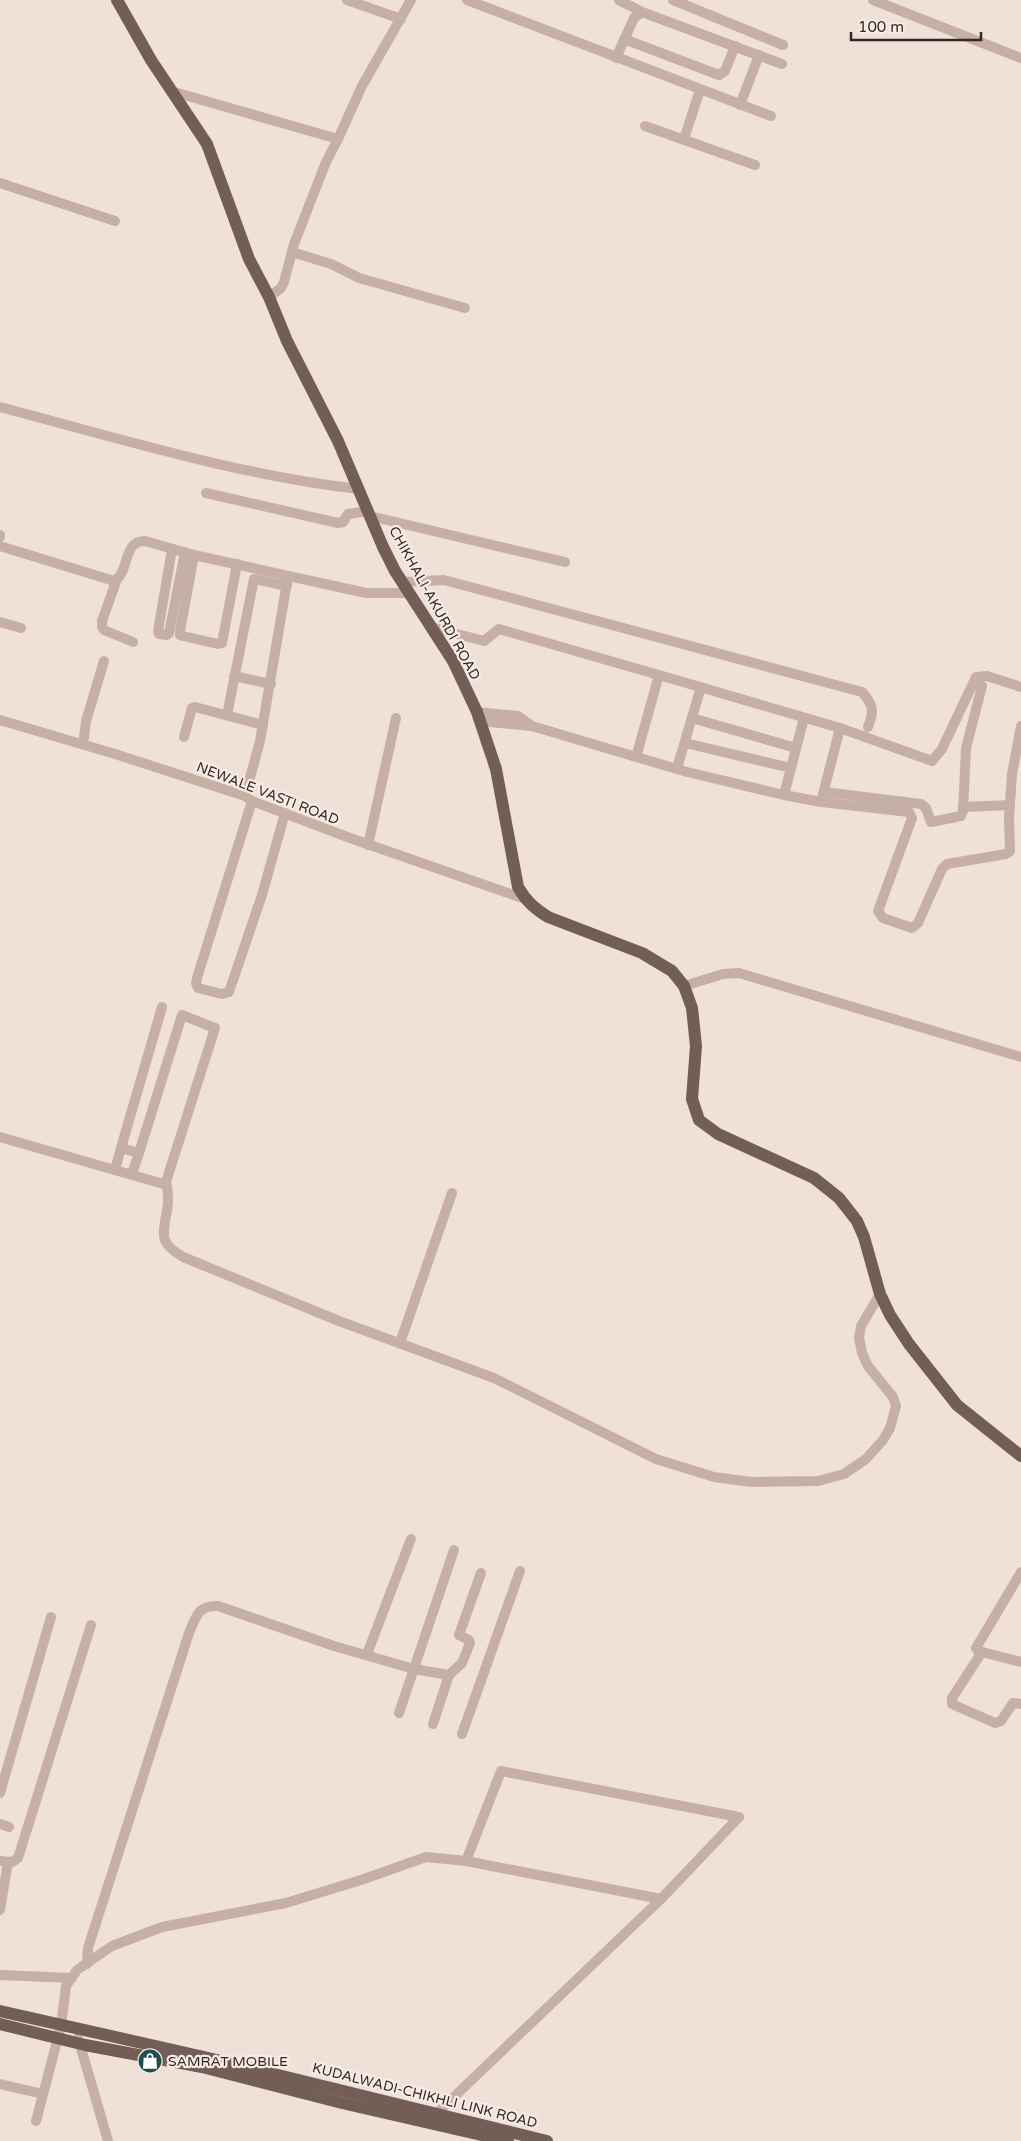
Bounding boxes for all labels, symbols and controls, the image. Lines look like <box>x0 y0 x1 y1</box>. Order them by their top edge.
scale bar <box>851 10 981 42</box>
text: 100 m <box>858 18 904 36</box>
street label: CHIKHALI-AKURDI ROAD <box>385 524 484 683</box>
street label: NEWALE VASTI ROAD <box>194 758 341 829</box>
shop icon: SAMRAT MOBILE <box>137 2048 163 2074</box>
place label: SAMRAT MOBILE <box>168 2053 288 2070</box>
street label: KUDALWADI-CHIKHLI LINK ROAD <box>311 2059 539 2132</box>

